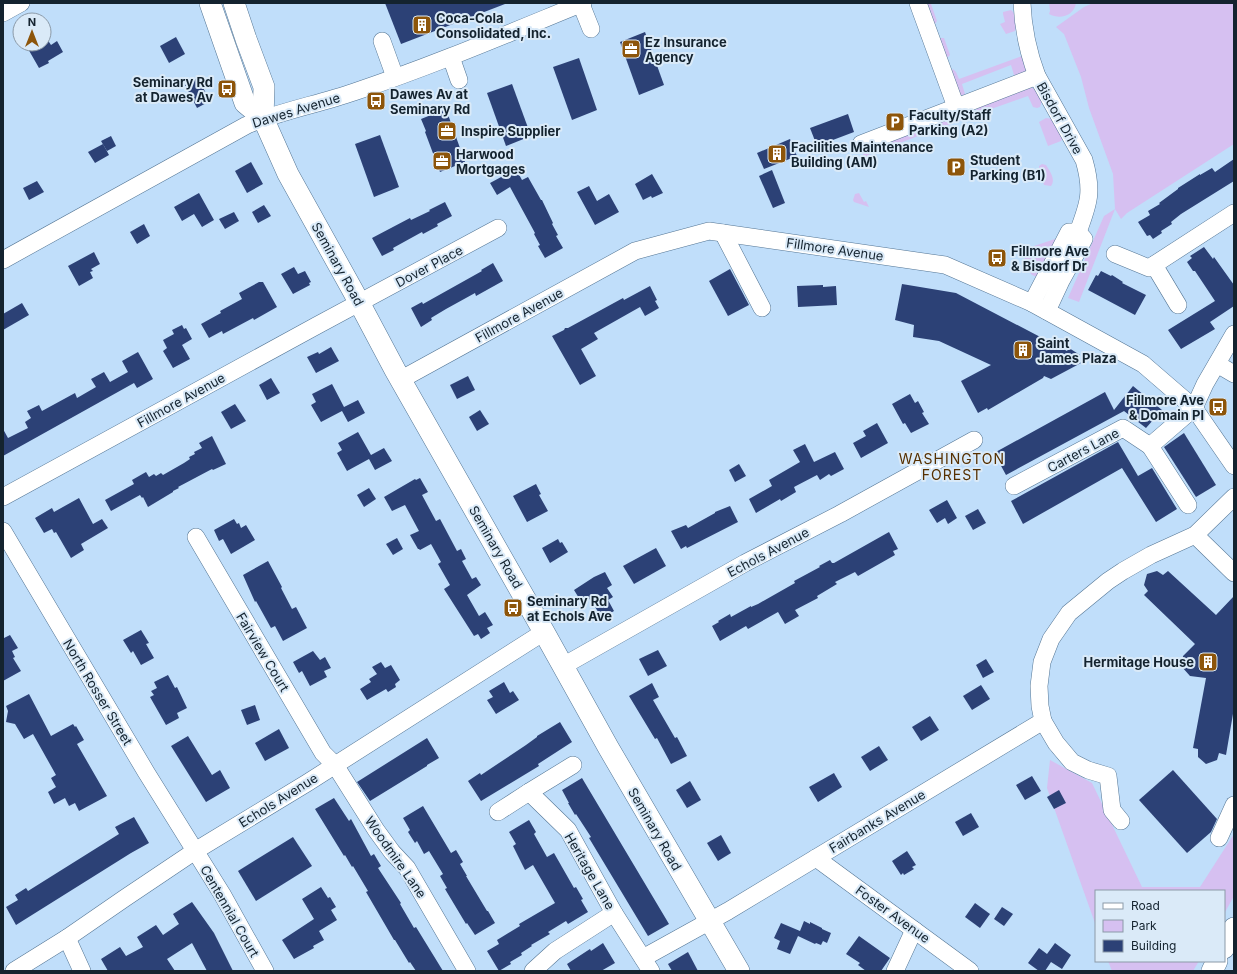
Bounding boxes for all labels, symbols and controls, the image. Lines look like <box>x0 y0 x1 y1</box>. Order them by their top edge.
place label: Coca-Cola Consolidated, Inc. <box>436 10 551 41</box>
north arrow <box>12 12 52 52</box>
building icon: Coca-Cola Consolidated, Inc. <box>411 14 433 36</box>
text: N <box>28 15 36 29</box>
place label: Ez Insurance Agency <box>645 34 727 65</box>
office icon: Ez Insurance Agency <box>620 38 642 60</box>
place label: Seminary Rd at Dawes Av <box>133 74 213 105</box>
bus stop icon: Seminary Rd at Dawes Av <box>216 78 238 100</box>
street label: Bisdorf Drive <box>1034 79 1086 157</box>
place label: Dawes Av at Seminary Rd <box>390 86 470 117</box>
street label: Dawes Avenue <box>250 89 342 131</box>
bus stop icon: Dawes Av at Seminary Rd <box>365 90 387 112</box>
place label: Faculty/Staff Parking (A2) <box>909 107 992 138</box>
parking icon: Faculty/Staff Parking (A2) <box>884 111 906 133</box>
office icon: Inspire Supplier <box>436 120 458 142</box>
place label: Inspire Supplier <box>461 123 561 139</box>
place label: Facilities Maintenance Building (AM) <box>791 139 934 170</box>
building icon: Facilities Maintenance Building (AM) <box>766 143 788 165</box>
place label: Harwood Mortgages <box>456 146 525 177</box>
office icon: Harwood Mortgages <box>431 150 453 172</box>
place label: Student Parking (B1) <box>970 152 1046 183</box>
parking icon: Student Parking (B1) <box>945 156 967 178</box>
street label: Seminary Road <box>308 220 368 308</box>
street label: Fillmore Avenue <box>785 234 885 264</box>
street label: Dover Place <box>393 242 465 290</box>
place label: Fillmore Ave & Bisdorf Dr <box>1011 243 1089 274</box>
bus stop icon: Fillmore Ave & Bisdorf Dr <box>986 247 1008 269</box>
street label: Fillmore Avenue <box>472 284 566 346</box>
place label: Saint James Plaza <box>1037 335 1117 366</box>
building icon: Saint James Plaza <box>1012 339 1034 361</box>
street label: Fillmore Avenue <box>134 369 228 431</box>
place label: Fillmore Ave & Domain Pl <box>1126 392 1204 423</box>
bus stop icon: Fillmore Ave & Domain Pl <box>1207 396 1229 418</box>
street label: Carters Lane <box>1044 424 1122 476</box>
district label: WASHINGTON FOREST <box>899 450 1005 483</box>
street label: Seminary Road <box>466 503 526 591</box>
street label: Echols Avenue <box>724 524 812 580</box>
place label: Seminary Rd at Echols Ave <box>527 593 612 624</box>
bus stop icon: Seminary Rd at Echols Ave <box>502 597 524 619</box>
street label: Fairview Court <box>233 610 293 694</box>
street label: North Rosser Street <box>60 636 136 748</box>
building icon: Hermitage House <box>1197 651 1219 673</box>
place label: Hermitage House <box>1084 654 1194 670</box>
street label: Echols Avenue <box>236 769 320 831</box>
street label: Seminary Road <box>625 785 685 873</box>
street label: Fairbanks Avenue <box>826 786 928 856</box>
street label: Woodmire Lane <box>362 813 430 901</box>
street label: Heritage Lane <box>562 830 618 912</box>
street label: Centennial Court <box>197 862 263 960</box>
street label: Foster Avenue <box>853 882 933 946</box>
legend <box>1095 890 1225 962</box>
text: Road <box>1131 898 1160 913</box>
text: Park <box>1131 918 1157 933</box>
text: Building <box>1131 938 1176 953</box>

